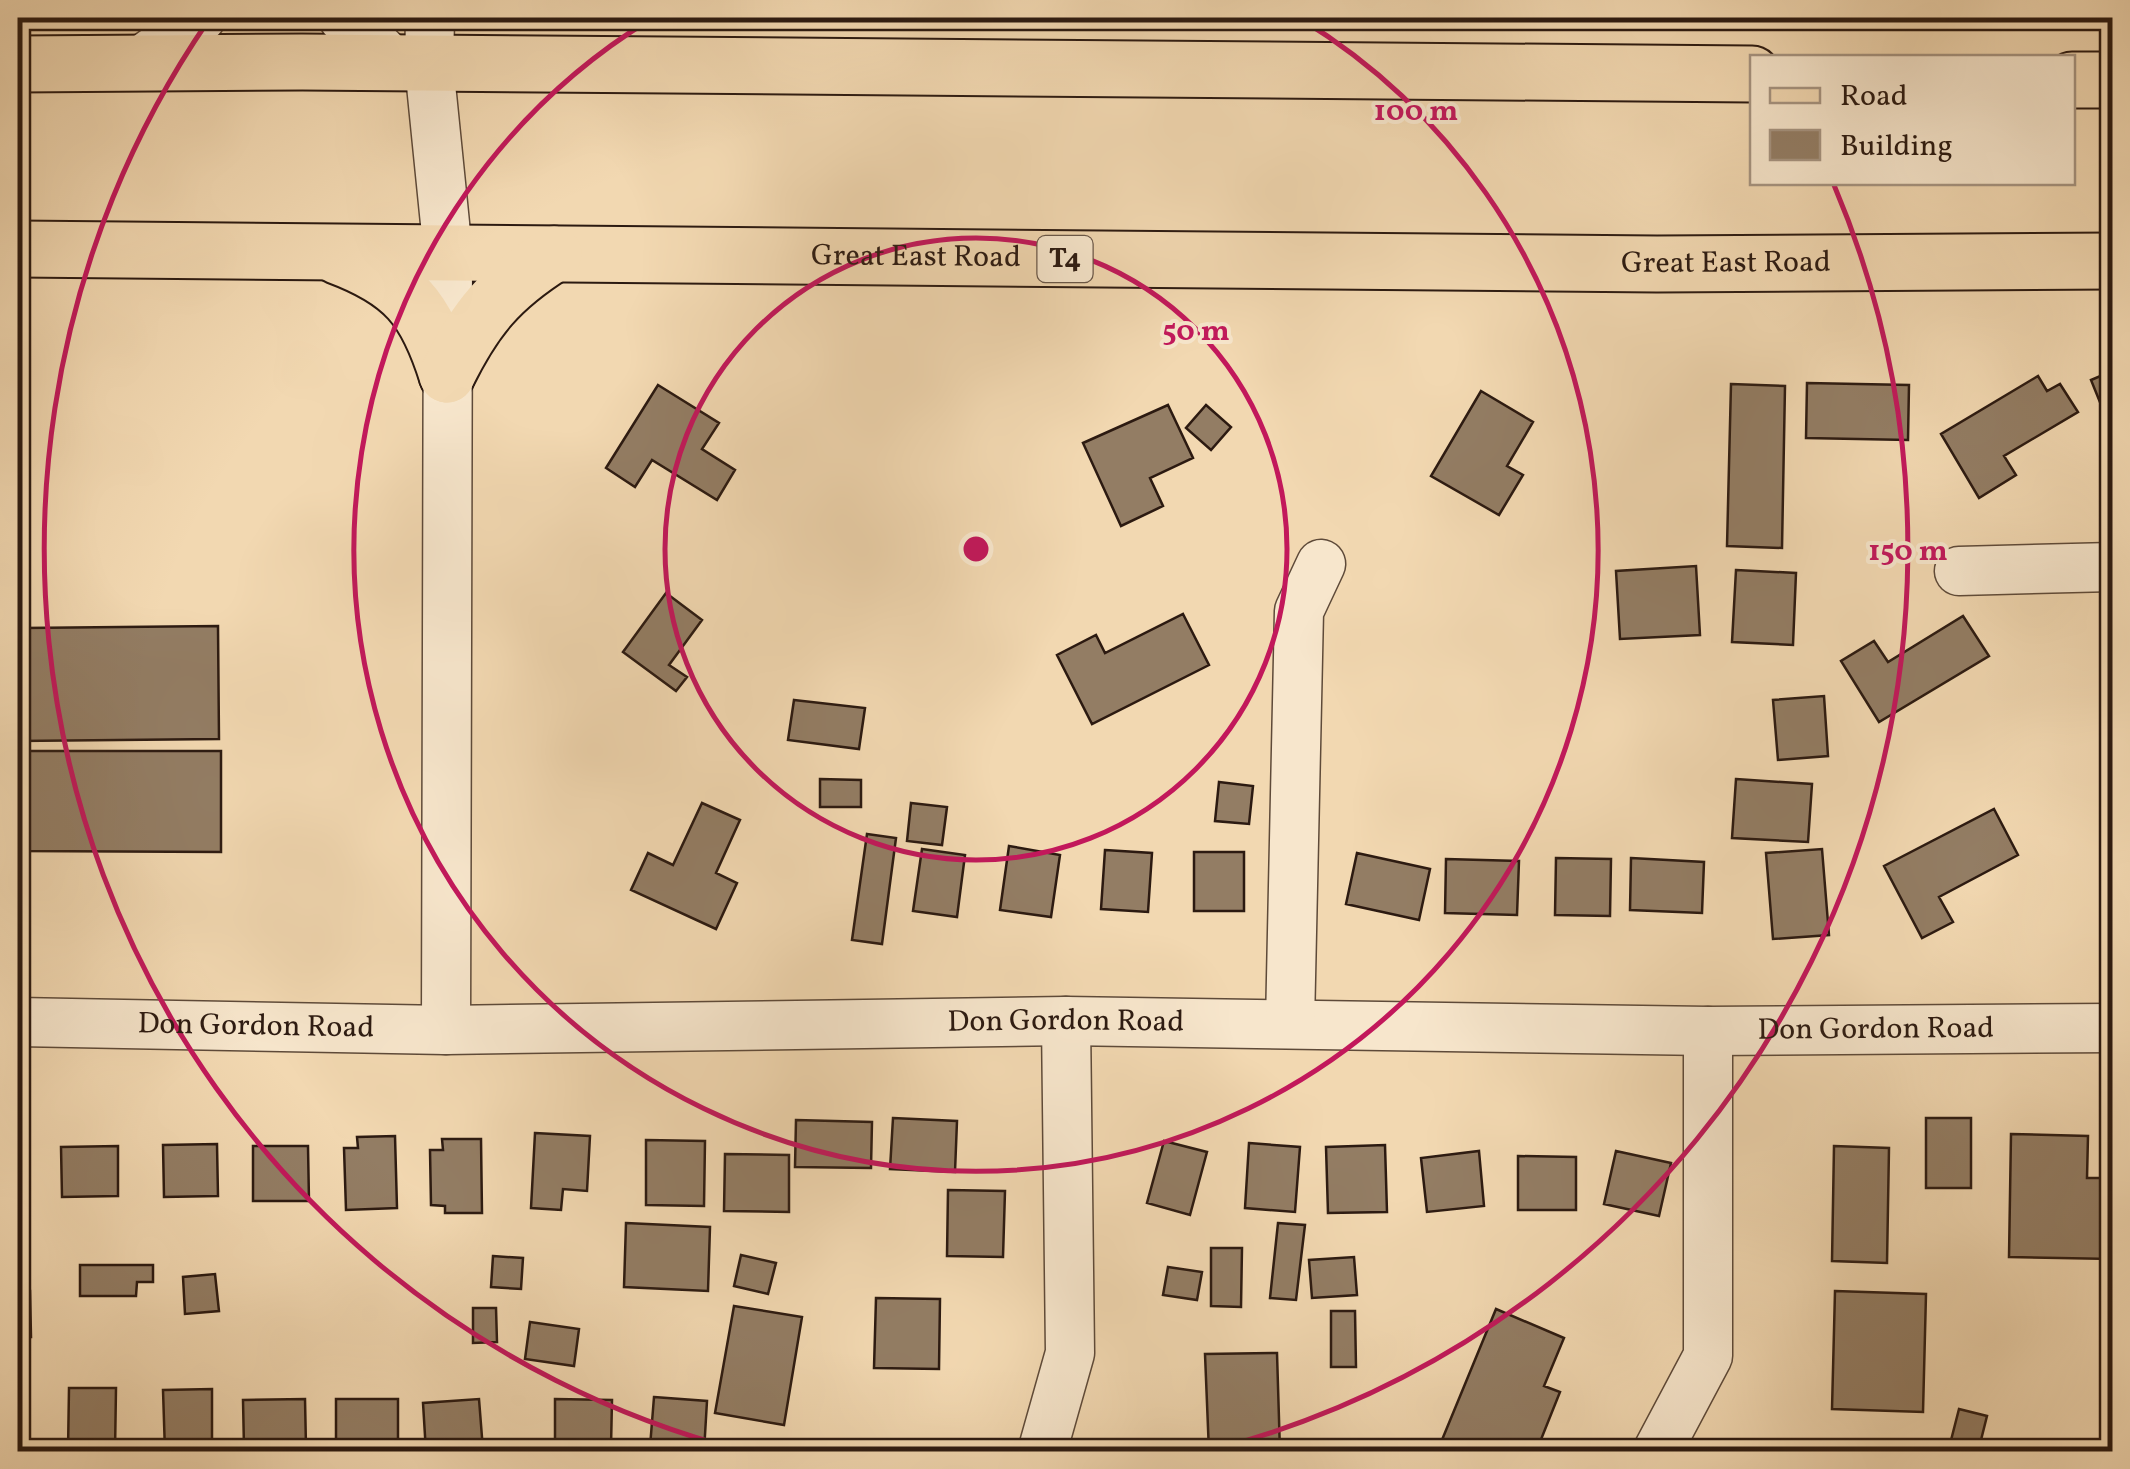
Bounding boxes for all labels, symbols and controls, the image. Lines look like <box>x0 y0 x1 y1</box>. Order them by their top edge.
legend <box>1750 55 2075 185</box>
text: Road <box>1840 76 1908 118</box>
text: 100 m <box>1374 91 1458 133</box>
text: Building <box>1840 126 1953 168</box>
street label: Great East Road <box>811 235 1021 279</box>
road number: T4 <box>1038 236 1092 282</box>
street label: Great East Road <box>1621 242 1831 285</box>
text: 50 m <box>1162 311 1230 353</box>
centre of rings <box>958 531 994 567</box>
text: 150 m <box>1868 531 1948 573</box>
street label: Don Gordon Road <box>947 1000 1185 1044</box>
street label: Don Gordon Road <box>137 1003 375 1050</box>
street label: Don Gordon Road <box>1757 1008 1994 1052</box>

